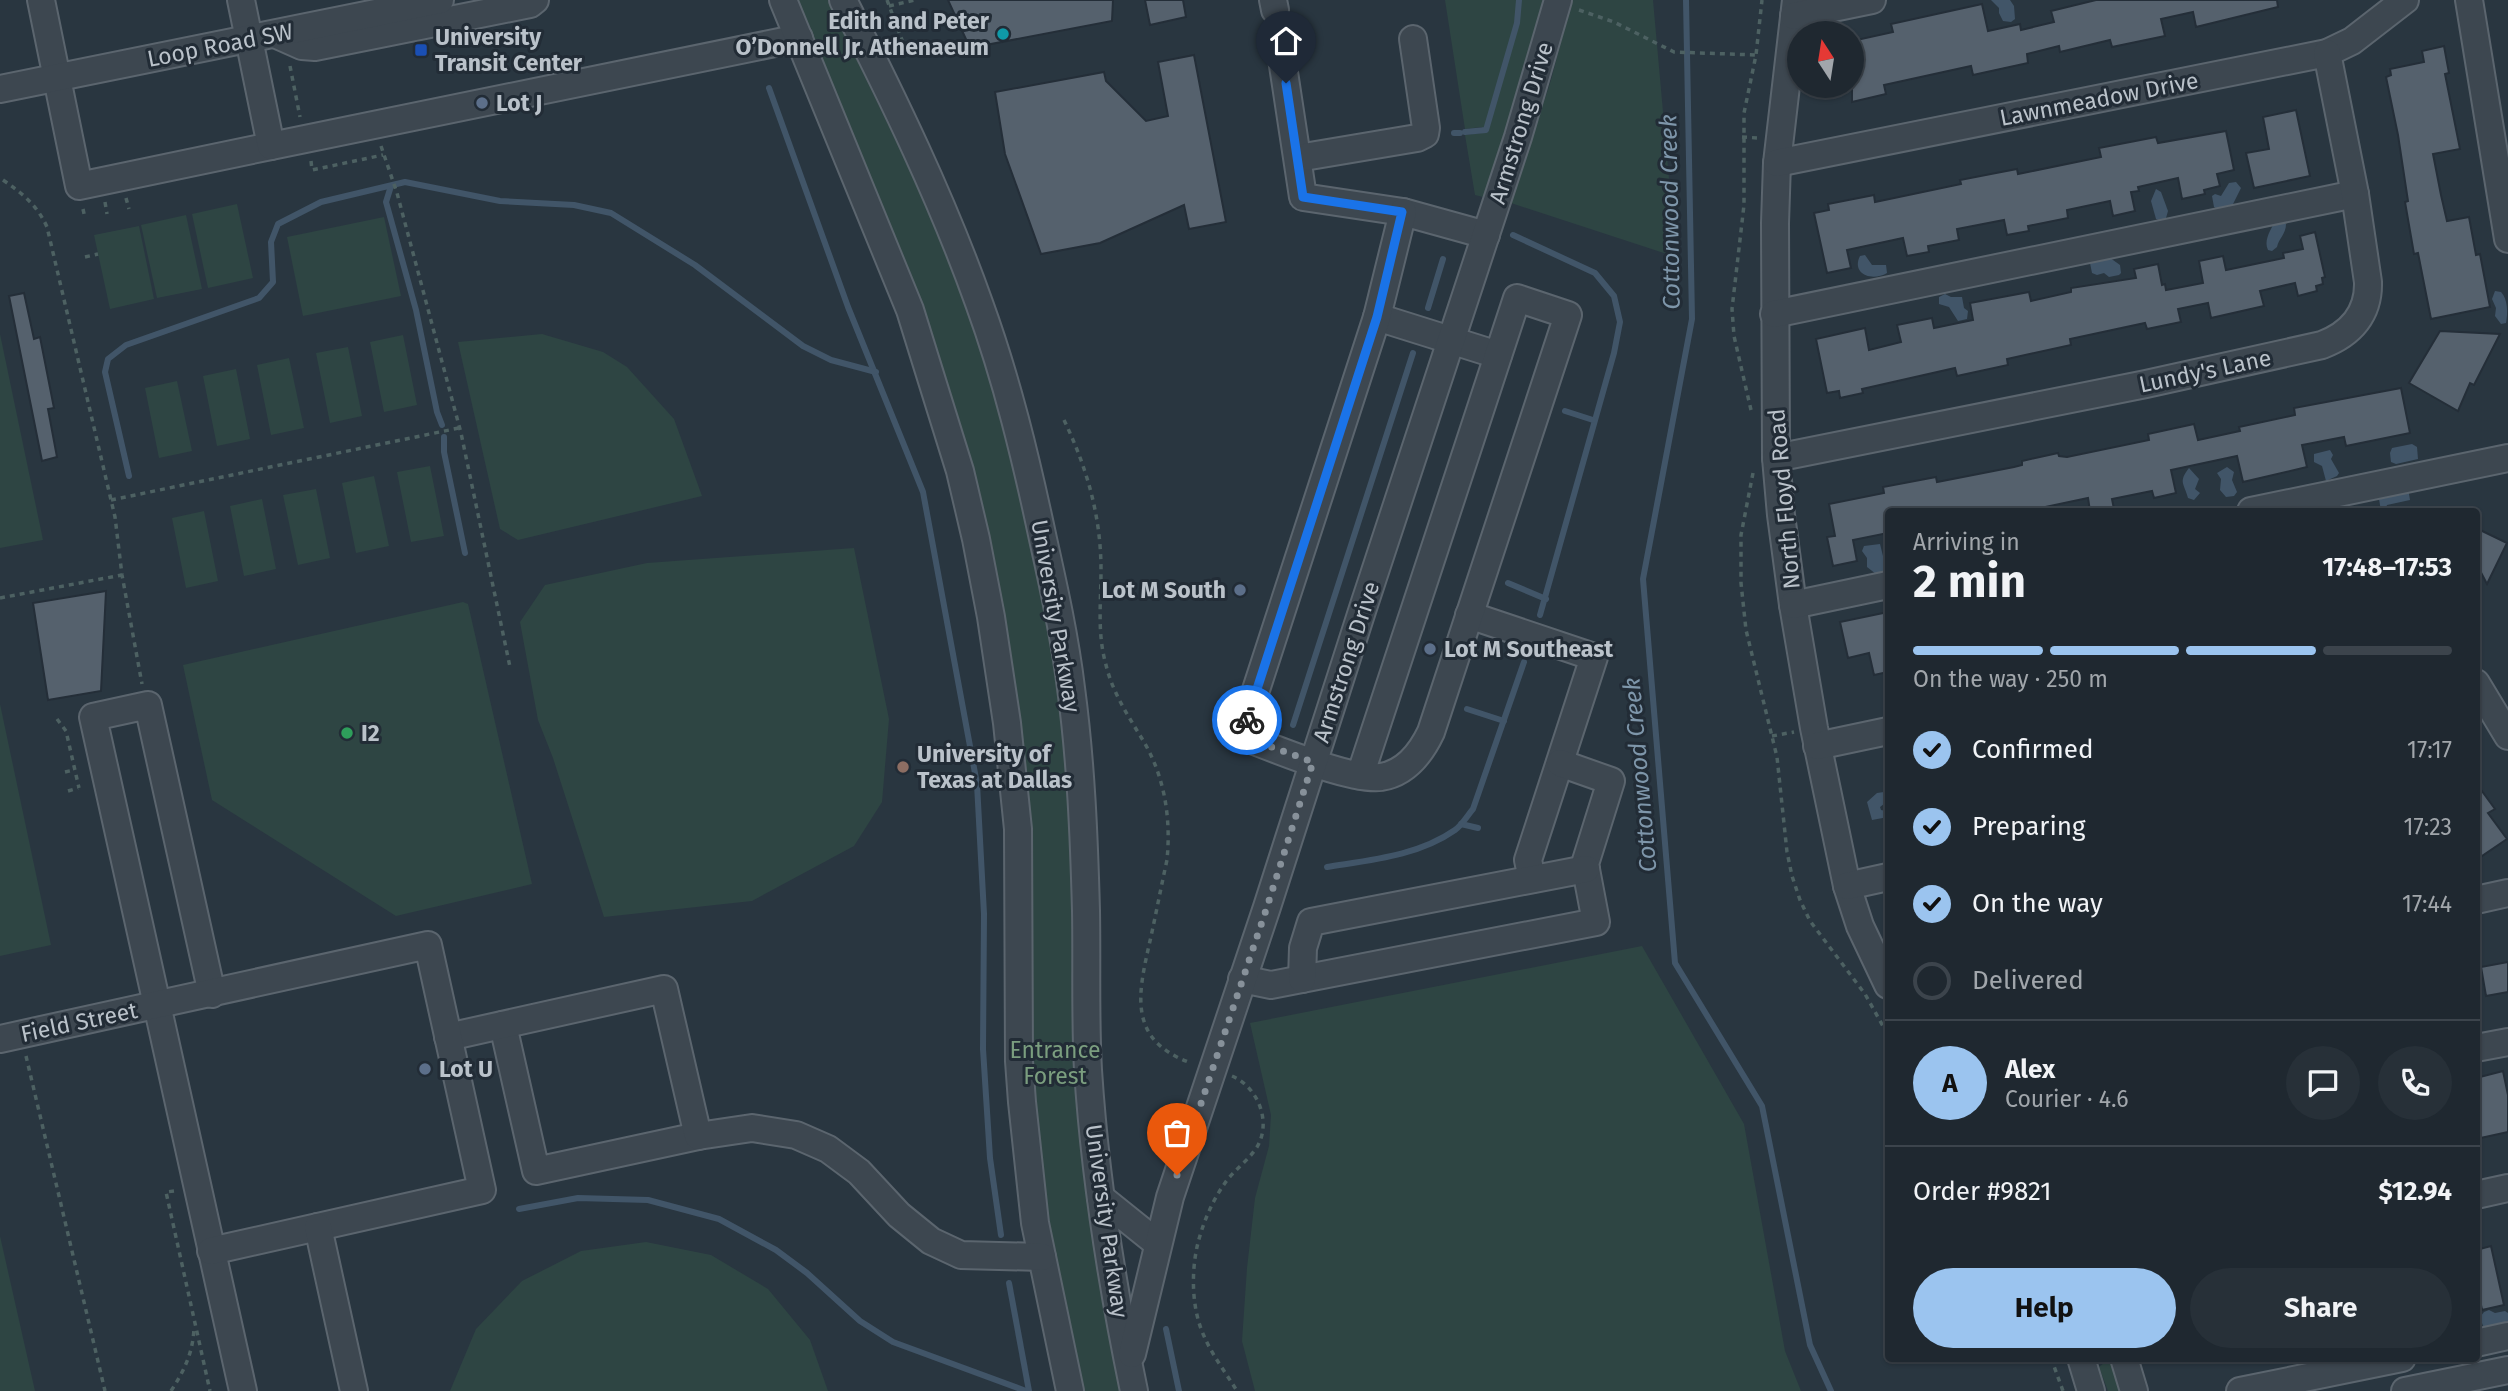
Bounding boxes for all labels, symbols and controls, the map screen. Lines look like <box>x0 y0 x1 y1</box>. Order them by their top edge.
place label: Edith and Peter O’Donnell Jr. Athenaeum <box>736 7 990 61</box>
pin <box>1256 11 1316 83</box>
street label: Loop Road SW <box>145 17 295 73</box>
north arrow <box>1787 21 1864 98</box>
map controls <box>1787 21 1864 98</box>
icon: home <box>1267 22 1305 60</box>
place label: University Transit Center <box>435 23 583 77</box>
marker: Edith and Peter O’Donnell Jr. Athenaeum <box>995 26 1011 42</box>
street label: Armstrong Drive <box>1483 39 1559 207</box>
marker: University Transit Center <box>413 42 429 58</box>
street label: Lawnmeadow Drive <box>1997 66 2201 132</box>
place label: Lot J <box>496 89 542 117</box>
marker: Lot J <box>474 95 490 111</box>
water label: Cottonwood Creek <box>1654 114 1686 310</box>
street label: Lundy's Lane <box>2136 343 2274 399</box>
street label: North Floyd Road <box>1762 408 1806 590</box>
street label: University Parkway <box>1025 517 1087 715</box>
text: Arriving in <box>1913 528 2020 556</box>
text: 17:48–17:53 <box>2322 552 2452 583</box>
text: 2 min <box>1913 554 2026 609</box>
place label: Lot M South <box>1102 576 1226 604</box>
street label: Armstrong Drive <box>1307 578 1385 746</box>
marker: Lot M South <box>1232 582 1248 598</box>
place label: Lot M Southeast <box>1444 635 1614 663</box>
marker: Lot M Southeast <box>1422 641 1438 657</box>
text: On the way · 250 m <box>1913 665 2108 693</box>
water label: Cottonwood Creek <box>1618 676 1662 874</box>
courier <box>1212 685 1282 755</box>
icon: bike <box>1228 701 1266 739</box>
place label: I2 <box>361 719 380 747</box>
marker: I2 <box>339 725 355 741</box>
icon: check <box>1913 731 1951 769</box>
text: Confirmed <box>1972 734 2093 765</box>
text: 17:17 <box>2407 736 2452 764</box>
place label: University of Texas at Dallas <box>917 740 1072 794</box>
marker: University of Texas at Dallas <box>895 759 911 775</box>
icon: check <box>1913 808 1951 846</box>
text: Preparing <box>1972 811 2085 842</box>
text: 17:23 <box>2404 813 2452 841</box>
icon: check <box>1913 885 1951 923</box>
text: On the way <box>1972 888 2103 919</box>
text: 17:44 <box>2402 890 2452 918</box>
text: Delivered <box>1972 965 2084 996</box>
street label: Field Street <box>18 996 140 1048</box>
park label: Entrance Forest <box>1010 1036 1101 1090</box>
button: chat <box>2286 1046 2360 1120</box>
button: phone <box>2378 1046 2452 1120</box>
text: Alex <box>2005 1054 2055 1085</box>
place label: Lot U <box>439 1055 493 1083</box>
marker: Lot U <box>417 1061 433 1077</box>
text: A <box>1942 1068 1958 1099</box>
text: Courier · 4.6 <box>2005 1085 2129 1113</box>
pin <box>1147 1103 1207 1175</box>
icon: bag <box>1158 1114 1196 1152</box>
street label: University Parkway <box>1080 1122 1135 1320</box>
text: Order #9821 <box>1913 1176 2052 1207</box>
text: $12.94 <box>2378 1176 2452 1207</box>
button: Help <box>1913 1268 2176 1348</box>
button: Share <box>2190 1268 2452 1348</box>

